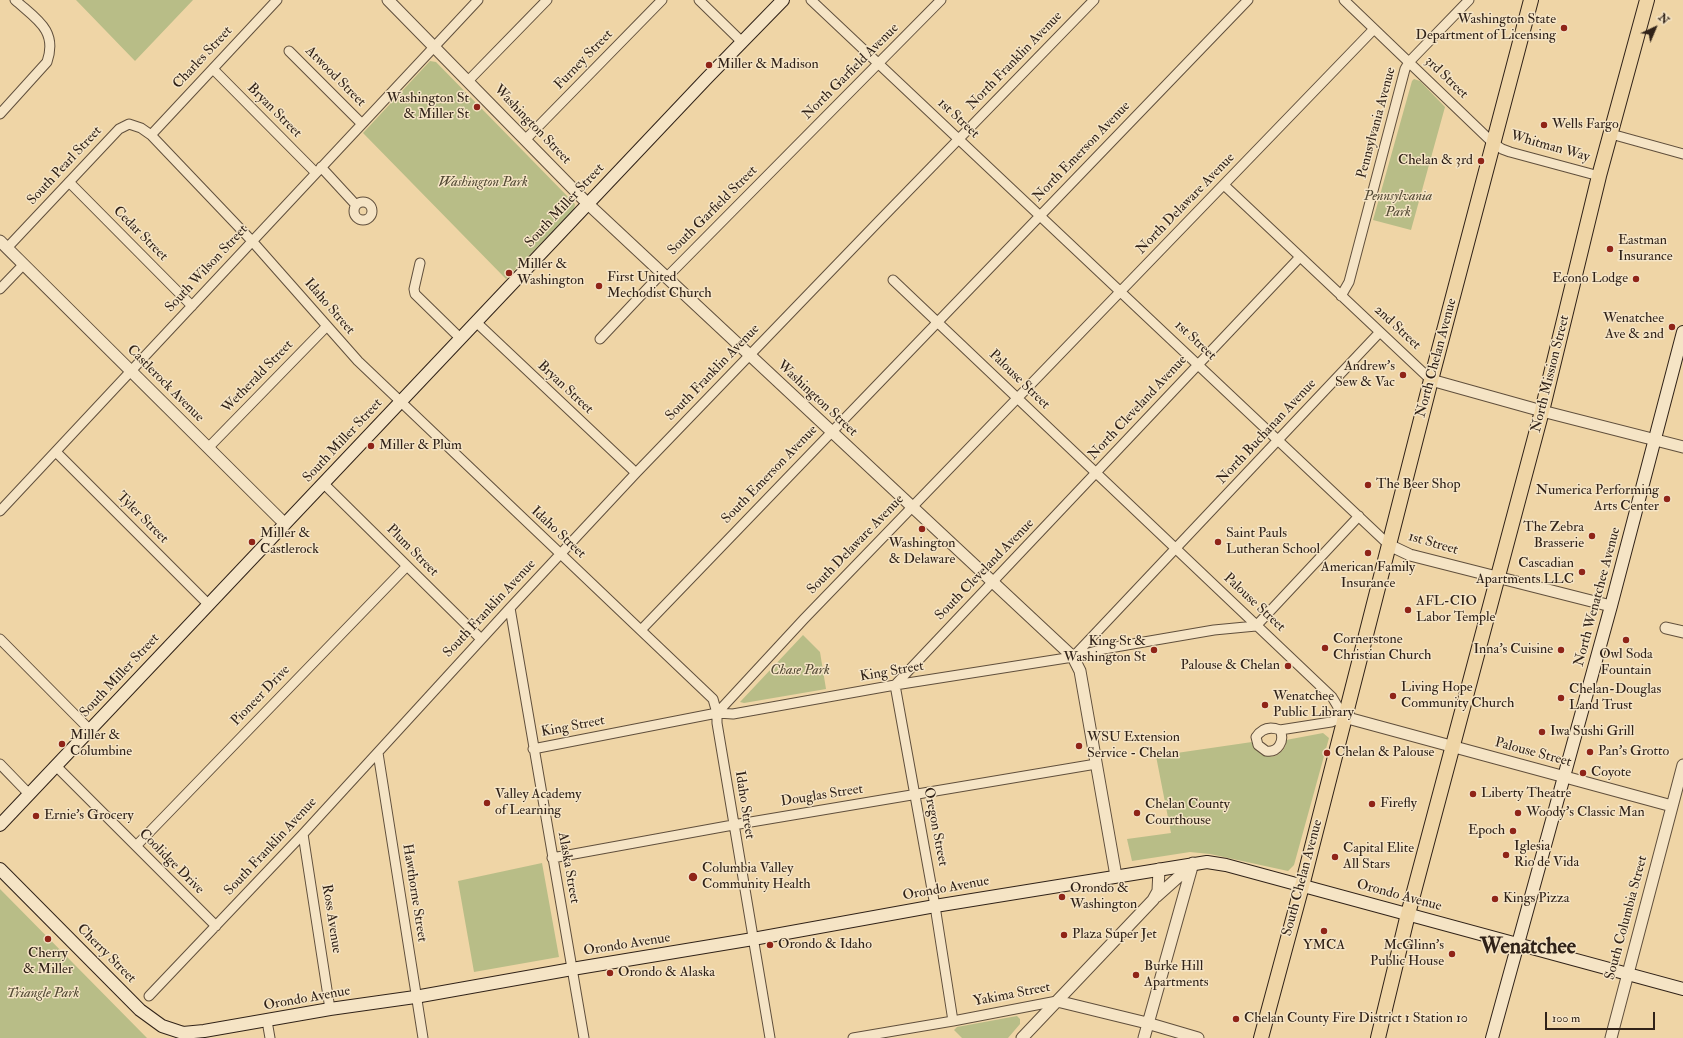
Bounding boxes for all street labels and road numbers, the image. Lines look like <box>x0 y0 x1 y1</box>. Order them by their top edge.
street label: North Franklin Avenue <box>964 8 1066 114</box>
street label: North Garfield Avenue <box>799 20 903 124</box>
street label: Charles Street <box>170 23 236 93</box>
street label: Furney Street <box>551 27 617 93</box>
street label: Atwood Street <box>301 43 369 111</box>
street label: 3rd Street <box>1421 53 1471 103</box>
street label: Pennsylvania Avenue <box>1354 66 1400 180</box>
street label: Bryan Street <box>243 80 305 142</box>
street label: Washington Street <box>490 82 574 168</box>
street label: 1st Street <box>934 95 982 143</box>
street label: North Emerson Avenue <box>1030 98 1134 206</box>
street label: South Pearl Street <box>24 123 106 209</box>
street label: Whitman Way <box>1509 128 1591 166</box>
street label: North Delaware Avenue <box>1133 150 1239 258</box>
street label: South Miller Street <box>522 161 608 251</box>
street label: South Garfield Street <box>665 163 761 259</box>
street label: Cedar Street <box>109 203 171 265</box>
street label: South Wilson Street <box>162 222 252 316</box>
street label: Idaho Street <box>300 275 358 339</box>
street label: North Chelan Avenue <box>1413 297 1461 419</box>
street label: 2nd Street <box>1370 302 1424 354</box>
street label: North Mission Street <box>1528 314 1574 434</box>
street label: 1st Street <box>1171 317 1219 365</box>
street label: South Franklin Avenue <box>663 321 763 425</box>
street label: Wetherald Street <box>219 337 297 417</box>
street label: Castlerock Avenue <box>123 342 207 426</box>
street label: Palouse Street <box>985 347 1053 413</box>
street label: North Cleveland Avenue <box>1085 352 1191 464</box>
street label: Washington Street <box>773 357 861 441</box>
street label: Bryan Street <box>534 358 596 418</box>
street label: North Buchanan Avenue <box>1214 376 1320 488</box>
street label: South Miller Street <box>300 396 386 486</box>
street label: South Emerson Avenue <box>719 422 821 528</box>
street label: Tyler Street <box>113 489 171 547</box>
street label: South Delaware Avenue <box>804 492 908 598</box>
street label: Idaho Street <box>527 503 589 563</box>
street label: South Cleveland Avenue <box>932 516 1038 624</box>
street label: Plum Street <box>383 522 441 580</box>
street label: North Wenatchee Avenue <box>1571 526 1625 668</box>
street label: 1st Street <box>1406 529 1460 559</box>
street label: South Franklin Avenue <box>440 557 540 661</box>
street label: Palouse Street <box>1220 570 1288 636</box>
street label: South Miller Street <box>77 631 163 721</box>
street label: King Street <box>859 658 925 686</box>
street label: Pioneer Drive <box>228 662 294 730</box>
street label: King Street <box>540 713 606 741</box>
street label: Palouse Street <box>1493 735 1573 771</box>
street label: Idaho Street <box>730 770 758 840</box>
street label: Douglas Street <box>780 781 864 811</box>
street label: Oregon Street <box>919 786 951 868</box>
street label: South Franklin Avenue <box>221 795 321 899</box>
street label: South Chelan Avenue <box>1279 818 1327 938</box>
street label: Coolidge Drive <box>135 826 207 898</box>
street label: Alaska Street <box>553 831 583 905</box>
street label: Hawthorne Street <box>398 843 430 943</box>
street label: South Columbia Street <box>1602 854 1652 982</box>
street label: Orondo Avenue <box>901 873 991 905</box>
street label: Orondo Avenue <box>1355 877 1443 915</box>
street label: Ross Avenue <box>317 883 345 955</box>
street label: Cherry Street <box>73 921 139 987</box>
street label: Orondo Avenue <box>582 930 672 960</box>
street label: Yakima Street <box>972 979 1052 1011</box>
street label: Orondo Avenue <box>262 983 352 1015</box>

